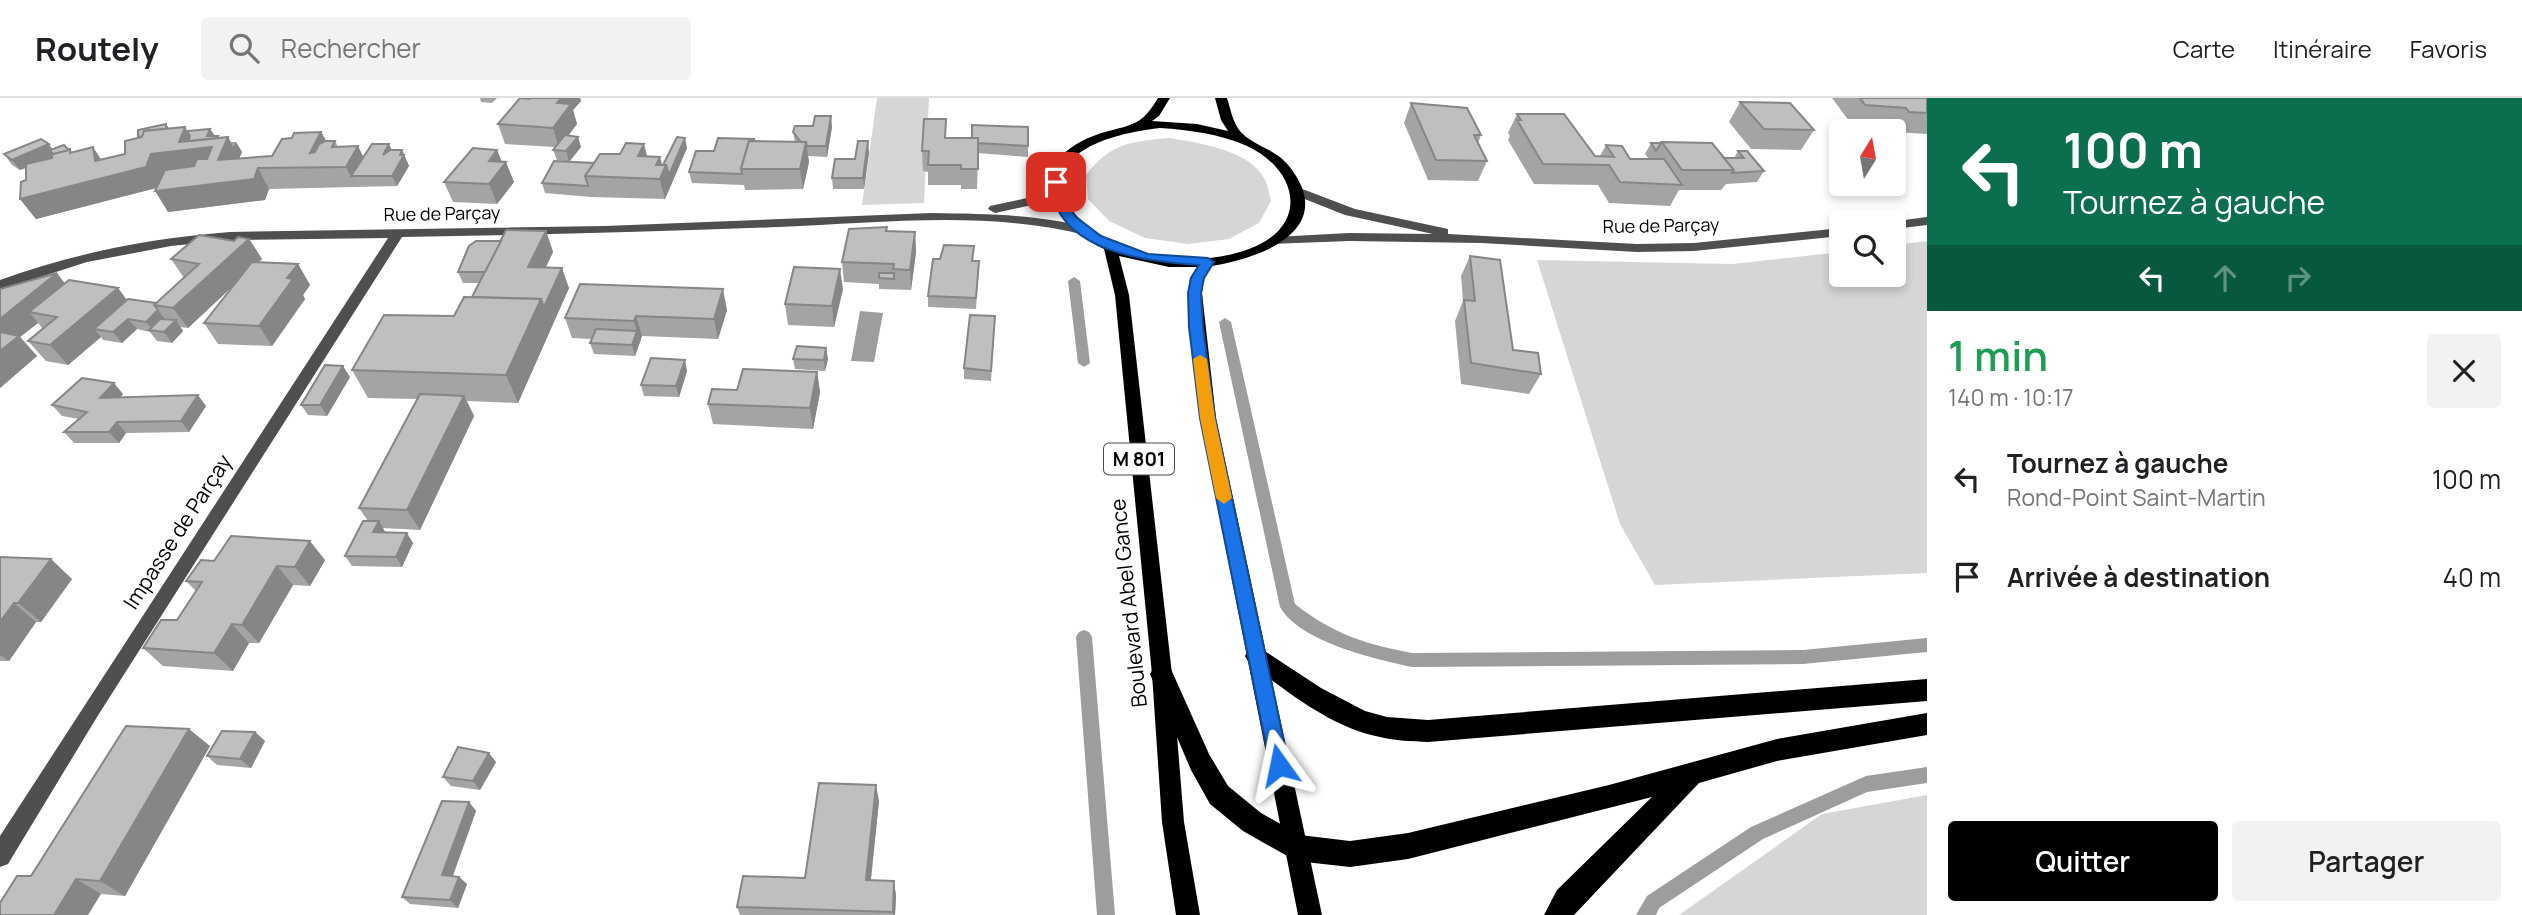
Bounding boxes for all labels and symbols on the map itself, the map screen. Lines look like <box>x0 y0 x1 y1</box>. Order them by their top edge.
north arrow <box>1829 119 1906 196</box>
pin <box>1026 152 1086 212</box>
street label: Rue de Parçay <box>383 200 501 226</box>
street label: Rue de Parçay <box>1602 212 1720 238</box>
road number: M 801 <box>1104 444 1174 474</box>
street label: Impasse de Parçay <box>117 449 238 614</box>
street label: Boulevard Abel Gance <box>1103 497 1153 709</box>
position arrow <box>1242 728 1316 802</box>

